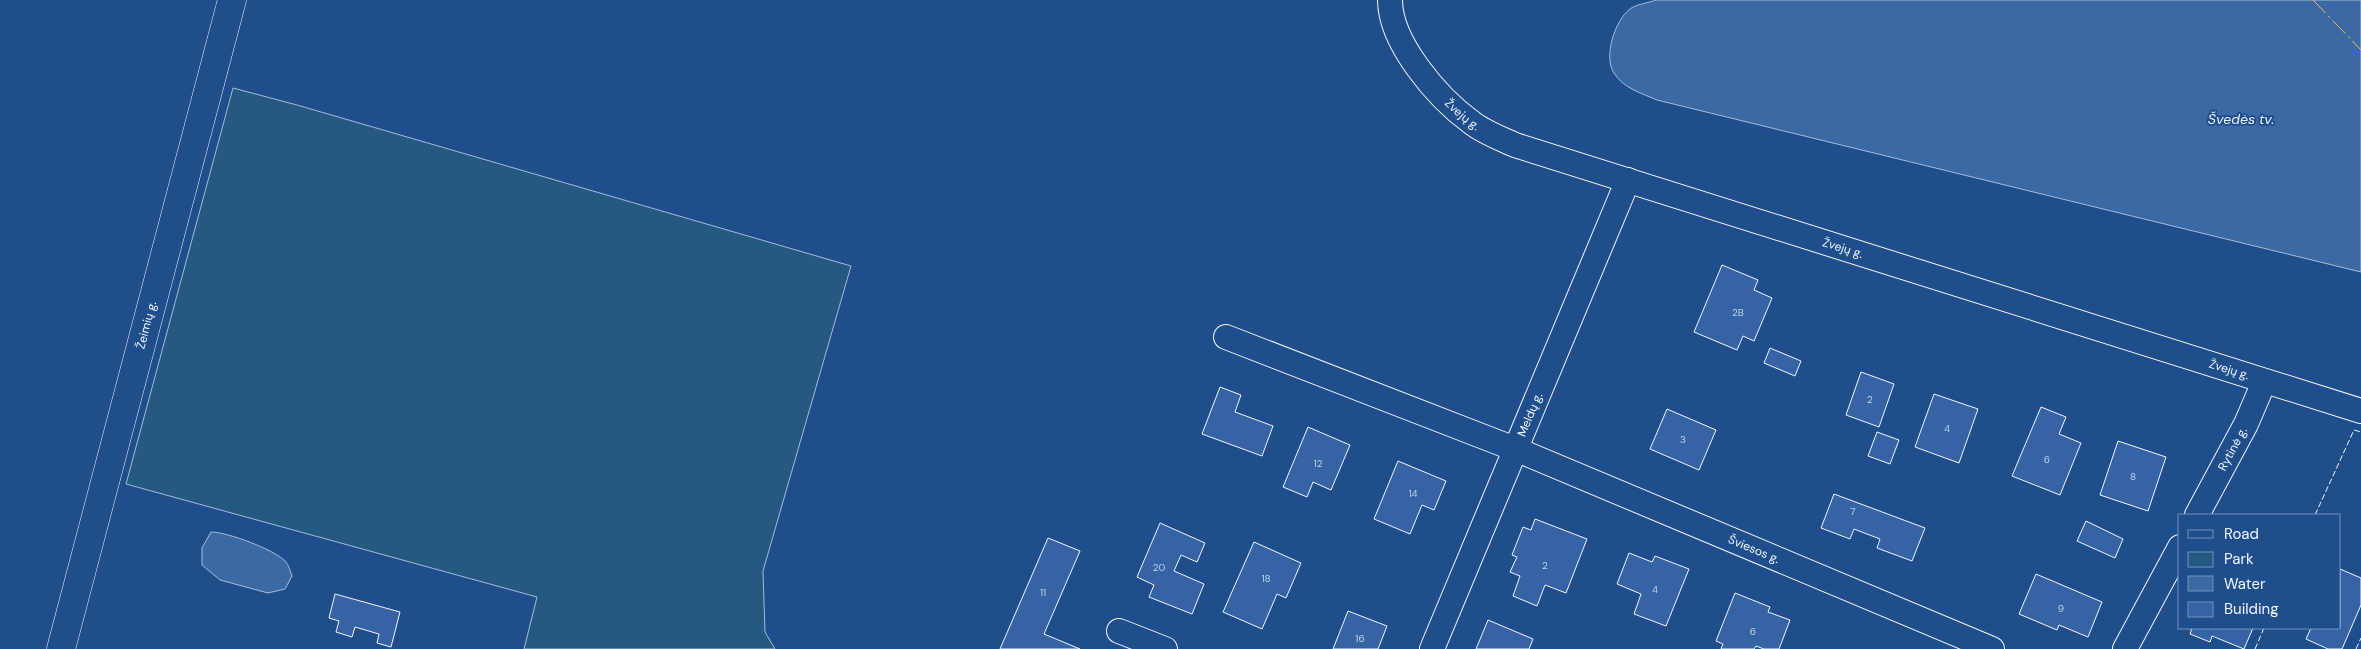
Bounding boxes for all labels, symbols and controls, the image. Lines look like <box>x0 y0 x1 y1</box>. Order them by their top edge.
street label: Žvejų g. <box>1441 95 1483 134</box>
water label: Švedės tv. <box>2208 110 2274 128</box>
street label: Žvejų g. <box>1821 234 1865 262</box>
street label: Žeimių g. <box>132 299 160 351</box>
house number: 2B <box>1732 306 1744 319</box>
street label: Žvejų g. <box>2207 356 2251 383</box>
street label: Meldų g. <box>1514 390 1546 439</box>
house number: 2 <box>1867 393 1873 406</box>
house number: 4 <box>1944 422 1950 435</box>
street label: Rytinė g. <box>2214 424 2251 474</box>
house number: 3 <box>1680 433 1686 446</box>
house number: 6 <box>2044 453 2050 466</box>
house number: 12 <box>1314 457 1323 470</box>
house number: 8 <box>2130 470 2136 483</box>
house number: 14 <box>1408 487 1418 500</box>
house number: 7 <box>1850 505 1856 518</box>
legend <box>2178 514 2341 629</box>
text: Road <box>2224 524 2259 544</box>
street label: Šviesos g. <box>1726 531 1782 567</box>
text: Park <box>2224 549 2254 569</box>
house number: 2 <box>1542 559 1548 572</box>
house number: 20 <box>1153 561 1165 574</box>
house number: 18 <box>1261 572 1271 585</box>
text: Water <box>2224 574 2266 594</box>
house number: 4 <box>1652 583 1658 596</box>
house number: 11 <box>1040 586 1046 599</box>
text: Building <box>2224 599 2279 619</box>
house number: 9 <box>2058 602 2064 615</box>
house number: 6 <box>1750 625 1756 638</box>
house number: 16 <box>1355 632 1365 645</box>

